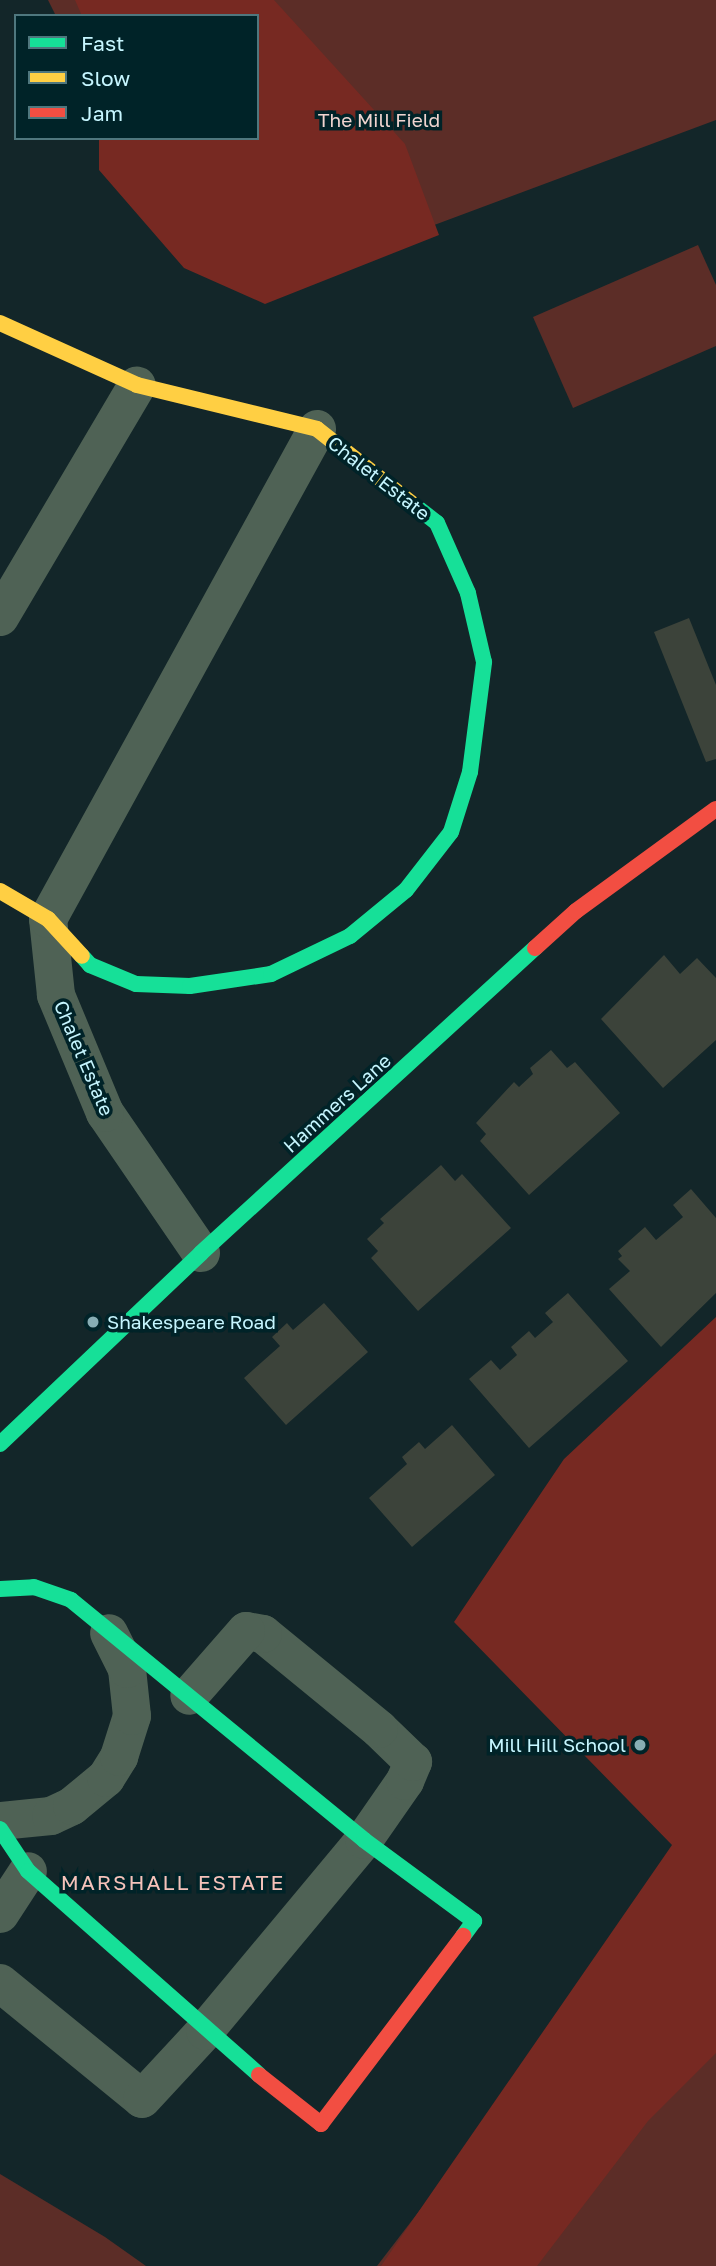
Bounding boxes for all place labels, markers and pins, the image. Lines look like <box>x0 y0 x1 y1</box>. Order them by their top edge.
place label: Shakespeare Road <box>107 1311 276 1333</box>
marker: Shakespeare Road <box>85 1314 101 1330</box>
place label: Mill Hill School <box>488 1734 626 1756</box>
marker: Mill Hill School <box>632 1737 648 1753</box>

